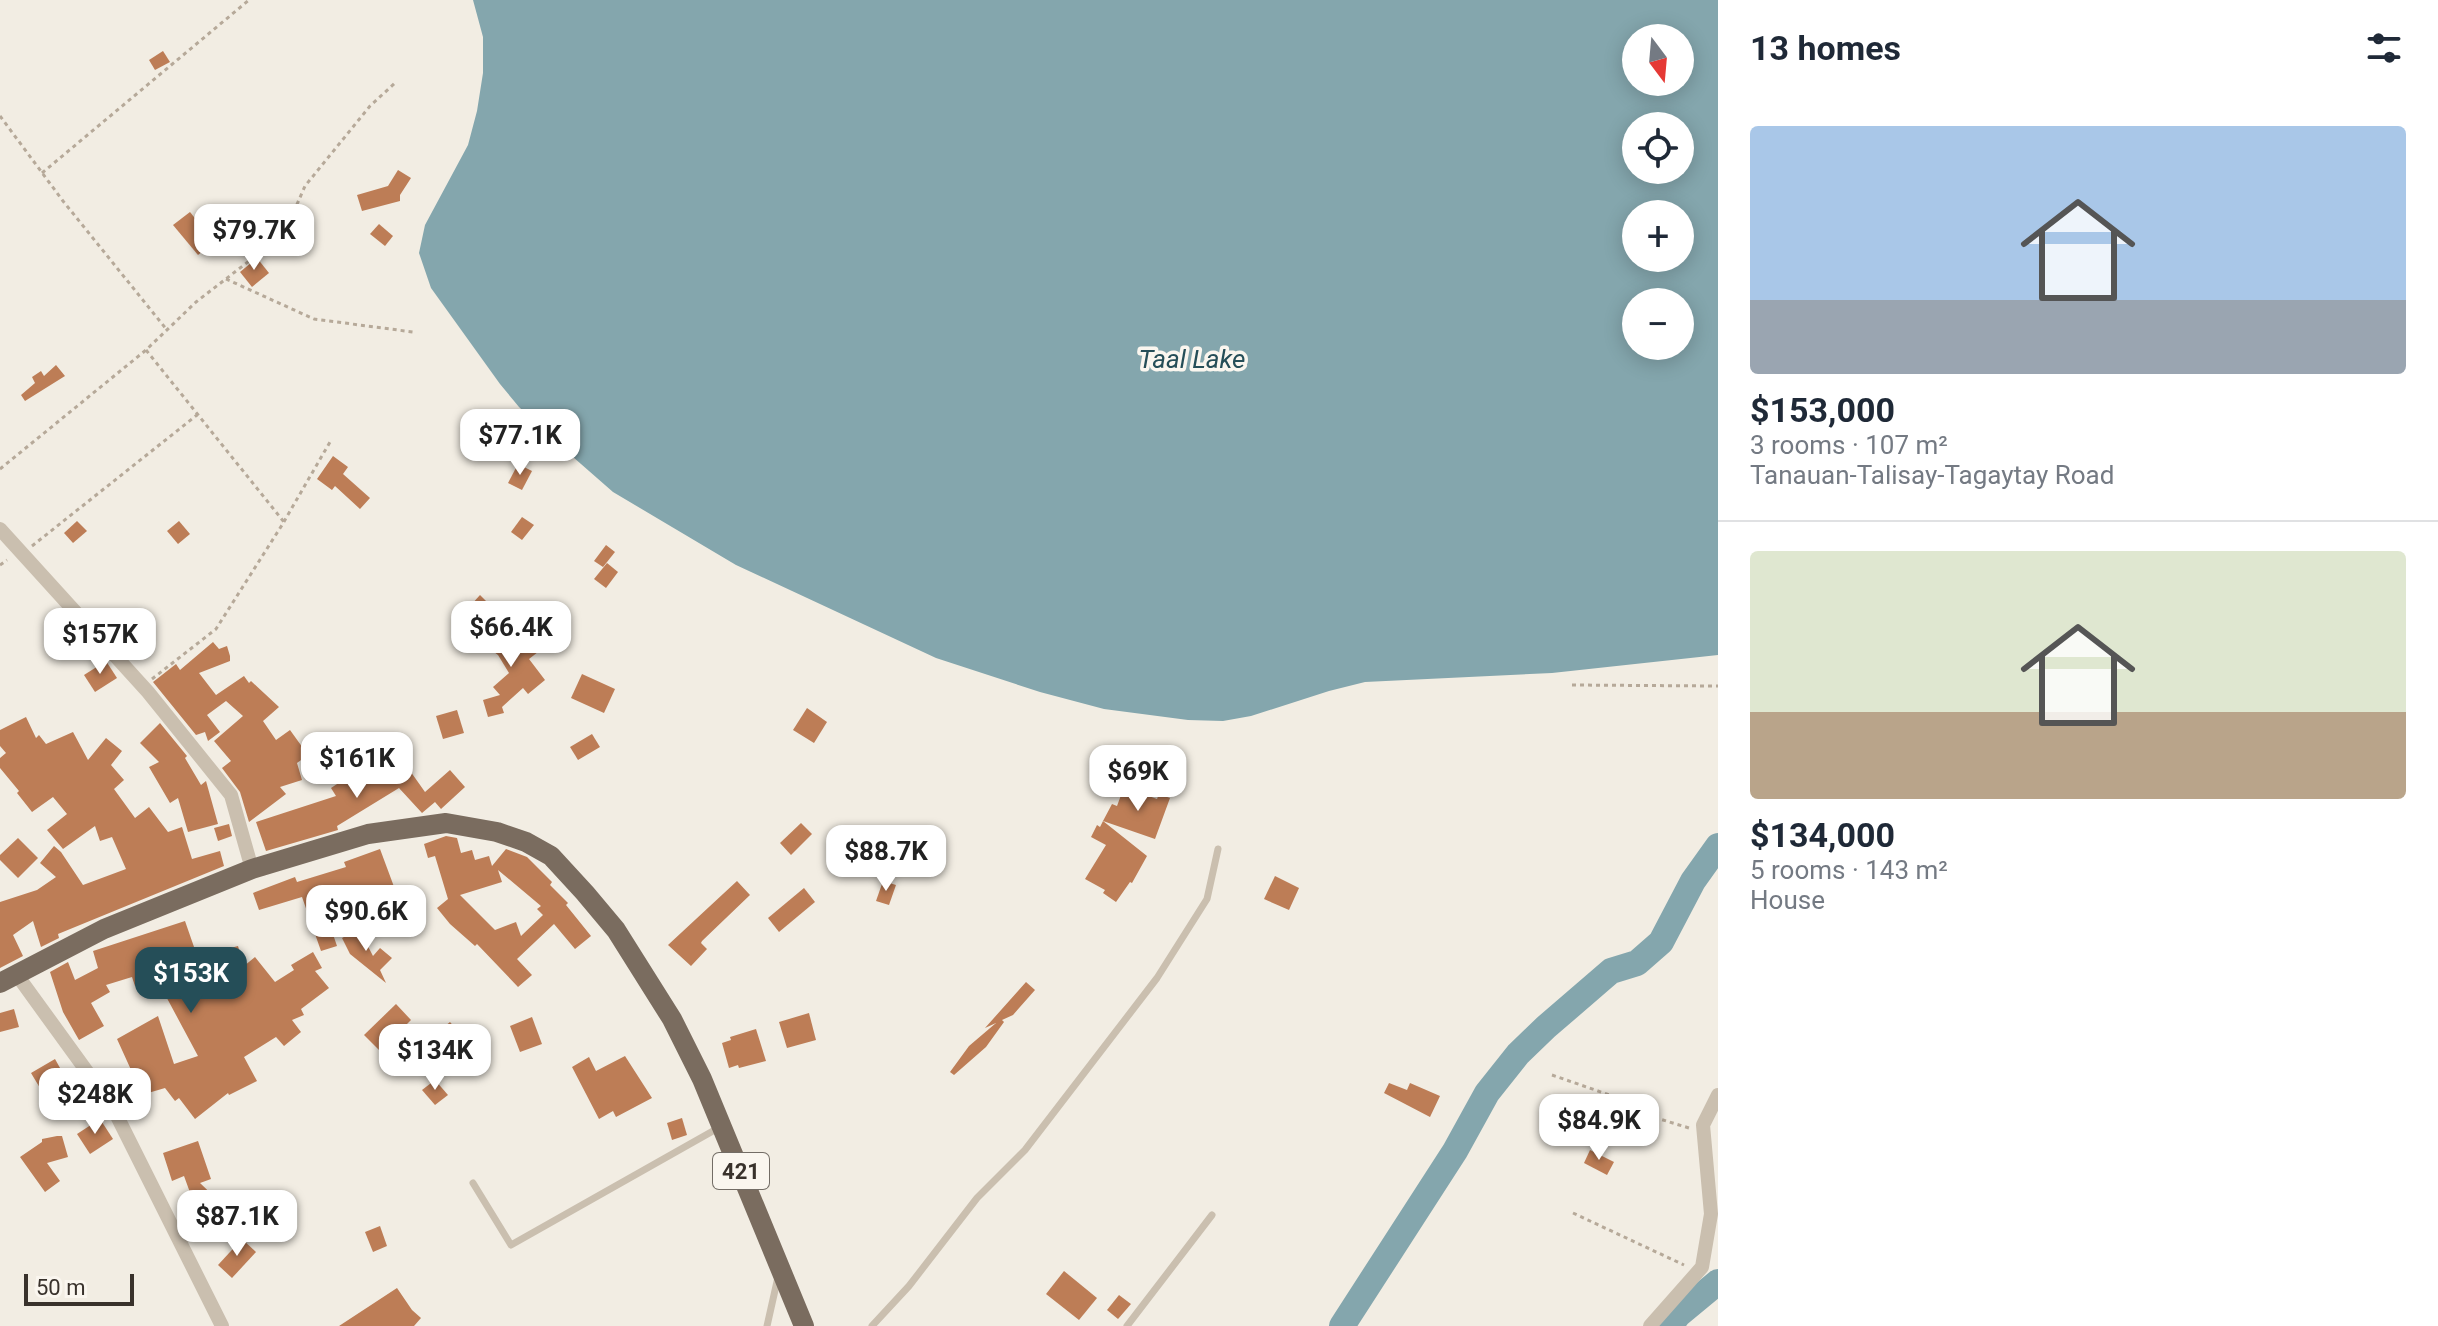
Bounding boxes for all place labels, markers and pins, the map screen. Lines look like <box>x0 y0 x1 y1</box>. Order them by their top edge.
pin: $79.7K <box>189 204 319 272</box>
pin: $77.1K <box>455 409 585 477</box>
pin: $66.4K <box>446 601 576 669</box>
pin: $157K <box>44 608 156 676</box>
pin: $161K <box>301 732 413 800</box>
pin: $69K <box>1091 745 1185 813</box>
pin: $88.7K <box>821 825 951 893</box>
pin: $90.6K <box>301 885 431 953</box>
pin: $153K <box>135 947 247 1015</box>
pin: $134K <box>379 1024 491 1092</box>
pin: $248K <box>39 1068 151 1136</box>
pin: $84.9K <box>1534 1094 1664 1162</box>
pin: $87.1K <box>172 1190 302 1258</box>

